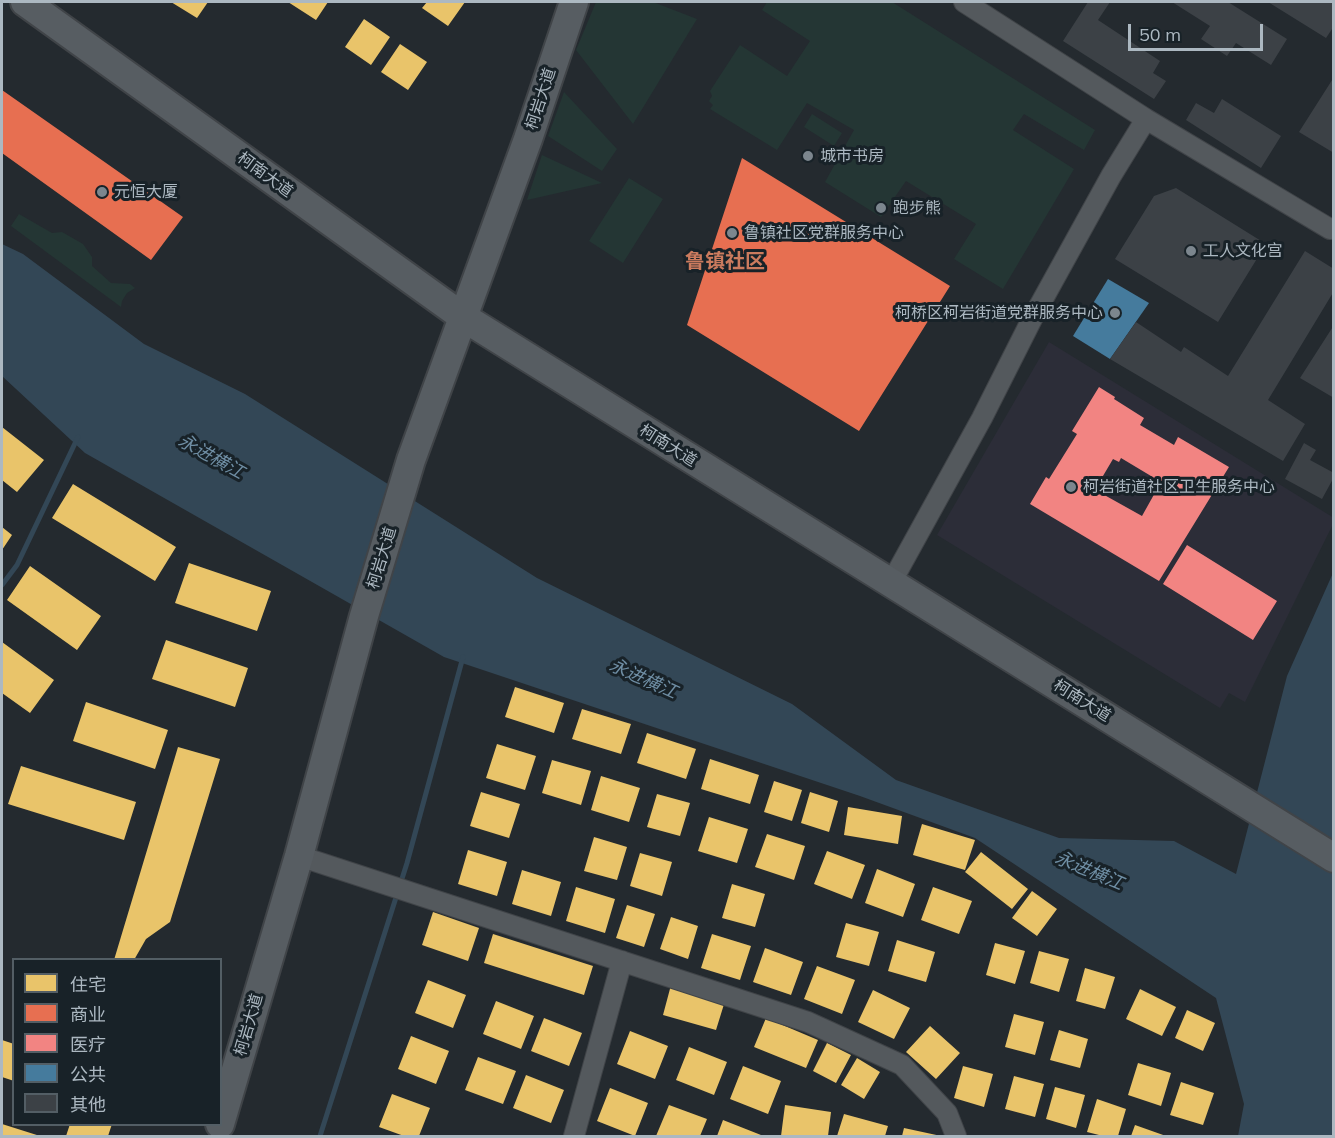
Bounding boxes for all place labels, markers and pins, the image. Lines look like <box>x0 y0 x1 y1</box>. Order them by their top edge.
place label: 城市书房 <box>820 146 884 166</box>
marker: 城市书房 <box>801 149 815 163</box>
place label: 元恒大厦 <box>114 182 178 202</box>
marker: 元恒大厦 <box>95 185 109 199</box>
place label: 跑步熊 <box>893 198 941 218</box>
marker: 跑步熊 <box>874 201 888 215</box>
place label: 鲁镇社区党群服务中心 <box>744 223 904 243</box>
marker: 鲁镇社区党群服务中心 <box>725 226 739 240</box>
place label: 工人文化宫 <box>1203 241 1283 261</box>
marker: 工人文化宫 <box>1184 244 1198 258</box>
place label: 柯桥区柯岩街道党群服务中心 <box>895 303 1103 323</box>
marker: 柯桥区柯岩街道党群服务中心 <box>1108 306 1122 320</box>
place label: 柯岩街道社区卫生服务中心 <box>1083 477 1275 497</box>
marker: 柯岩街道社区卫生服务中心 <box>1064 480 1078 494</box>

